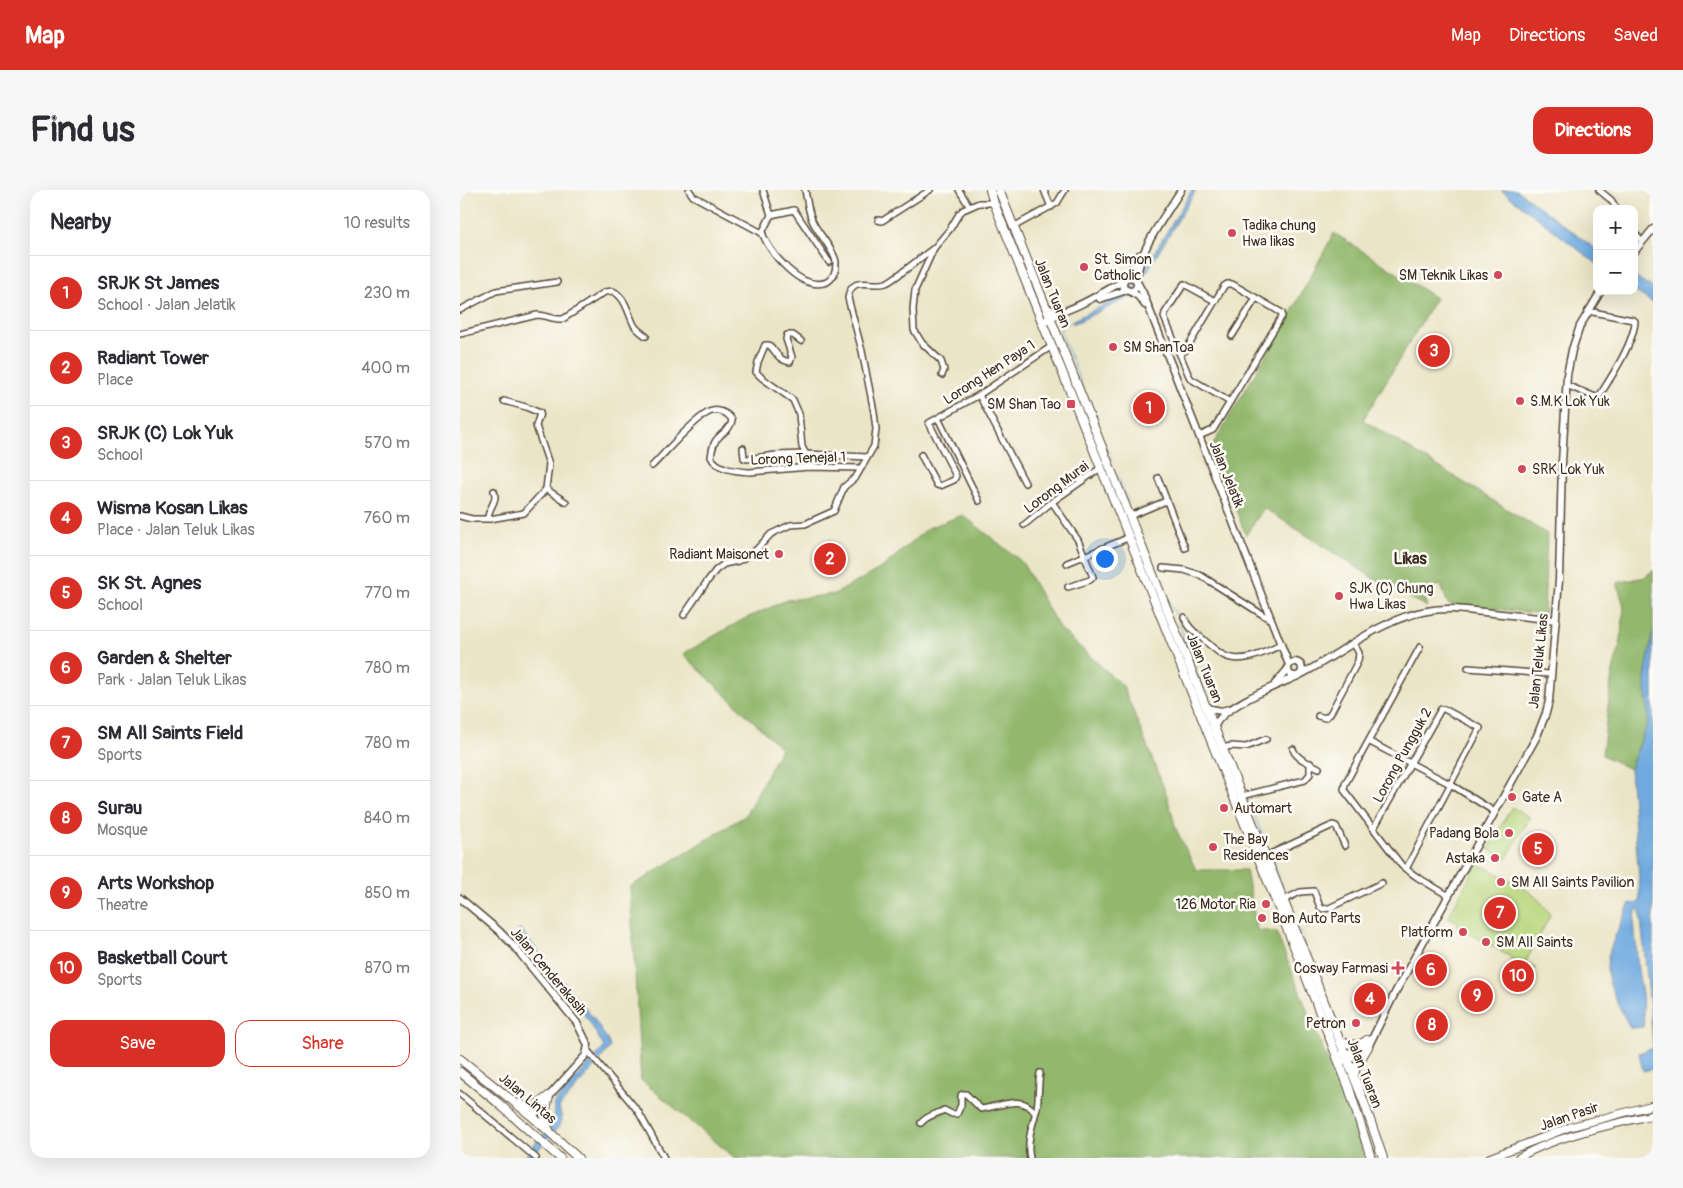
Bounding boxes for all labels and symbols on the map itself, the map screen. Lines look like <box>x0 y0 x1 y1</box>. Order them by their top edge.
place label: Tadika chung Hwa likas <box>1242 217 1316 250</box>
marker: Tadika chung Hwa likas <box>1226 227 1238 239</box>
place label: St. Simon Catholic <box>1094 251 1152 284</box>
street label: Jalan Tuaran <box>1031 256 1074 331</box>
marker: St. Simon Catholic <box>1078 261 1090 273</box>
place label: SM Teknik Likas <box>1399 267 1489 284</box>
marker: SM Teknik Likas <box>1492 269 1504 281</box>
pin: 3 <box>1418 332 1450 370</box>
street label: Lorong Hen Paya 1 <box>940 336 1038 408</box>
place label: SM ShanToa <box>1123 339 1194 356</box>
marker: SM ShanToa <box>1107 341 1119 353</box>
pin: 1 <box>1133 389 1165 427</box>
place label: S.M.K Lok Yuk <box>1530 393 1610 410</box>
marker: S.M.K Lok Yuk <box>1514 395 1526 407</box>
place label: SM Shan Tao <box>987 396 1061 413</box>
marker: SM Shan Tao <box>1065 398 1077 410</box>
street label: Jalan Jelatik <box>1205 438 1248 510</box>
street label: Lorong Tenejal 1 <box>750 448 846 469</box>
street label: Lorong Murai <box>1021 457 1092 517</box>
place label: SRK Lok Yuk <box>1532 461 1605 478</box>
marker: SRK Lok Yuk <box>1516 463 1528 475</box>
pin: 2 <box>814 540 846 578</box>
place label: Radiant Maisonet <box>669 546 769 563</box>
your location <box>1092 546 1118 572</box>
marker: Radiant Maisonet <box>773 548 785 560</box>
district label: Likas <box>1393 549 1427 569</box>
place label: SJK (C) Chung Hwa Likas <box>1349 580 1434 613</box>
marker: SJK (C) Chung Hwa Likas <box>1333 590 1345 602</box>
street label: Jalan Teluk Likas <box>1525 612 1552 710</box>
street label: Jalan Tuaran <box>1183 631 1226 706</box>
street label: Lorong Pungguk 2 <box>1369 705 1436 806</box>
place label: Gate A <box>1522 789 1562 806</box>
marker: Gate A <box>1506 791 1518 803</box>
place label: Automart <box>1234 800 1292 817</box>
marker: Automart <box>1218 802 1230 814</box>
place label: Padang Bola <box>1429 825 1499 842</box>
marker: Padang Bola <box>1503 827 1515 839</box>
pin: 5 <box>1522 830 1554 868</box>
place label: The Bay Residences <box>1223 831 1289 864</box>
marker: The Bay Residences <box>1207 841 1219 853</box>
place label: Astaka <box>1445 850 1485 867</box>
marker: Astaka <box>1489 852 1501 864</box>
place label: SM All Saints Pavilion <box>1511 874 1634 891</box>
marker: SM All Saints Pavilion <box>1495 876 1507 888</box>
pin: 7 <box>1484 894 1516 932</box>
place label: 126 Motor Ria <box>1176 896 1256 913</box>
marker: 126 Motor Ria <box>1260 898 1272 910</box>
place label: Bon Auto Parts <box>1272 910 1361 927</box>
marker: Bon Auto Parts <box>1256 912 1268 924</box>
street label: Jalan Cenderakasih <box>507 924 590 1019</box>
place label: Platform <box>1400 924 1453 941</box>
marker: Platform <box>1457 926 1469 938</box>
place label: SM All Saints <box>1496 934 1574 951</box>
marker: SM All Saints <box>1480 936 1492 948</box>
pin: 6 <box>1415 951 1447 989</box>
pin: 10 <box>1502 957 1534 995</box>
place label: Cosway Farmasi <box>1294 960 1388 977</box>
marker: Cosway Farmasi <box>1392 962 1404 974</box>
pin: 9 <box>1461 977 1493 1015</box>
pin: 4 <box>1354 980 1386 1018</box>
pin: 8 <box>1416 1006 1448 1044</box>
place label: Petron <box>1306 1015 1346 1032</box>
marker: Petron <box>1350 1017 1362 1029</box>
street label: Jalan Tuaran <box>1343 1036 1386 1111</box>
street label: Jalan Lintas <box>495 1069 561 1128</box>
street label: Jalan Pasir <box>1538 1099 1601 1134</box>

